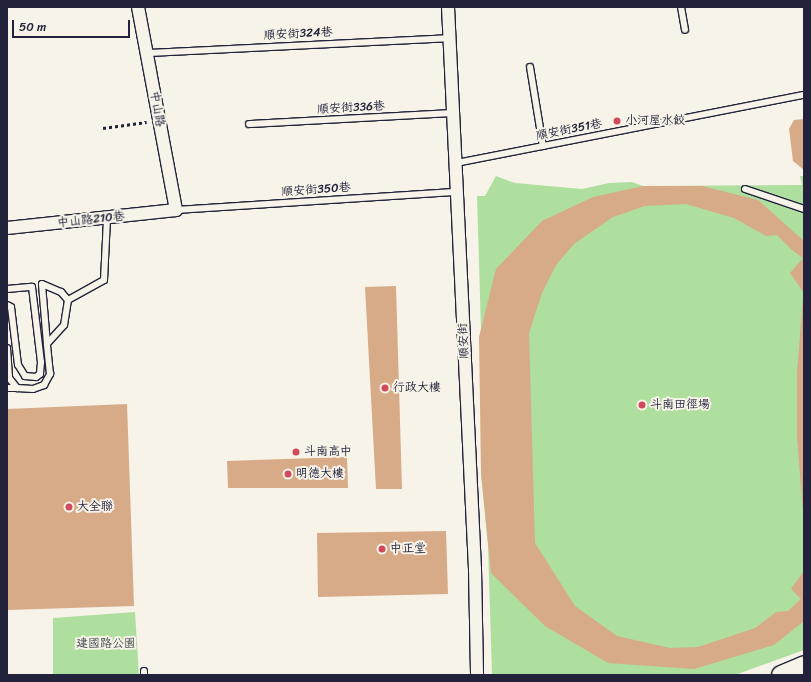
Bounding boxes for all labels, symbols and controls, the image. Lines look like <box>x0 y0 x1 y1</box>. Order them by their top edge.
scale bar <box>14 12 132 38</box>
text: 50 m <box>19 16 46 38</box>
street label: 順安街324巷 <box>263 25 333 43</box>
street label: 中山路 <box>147 90 167 128</box>
street label: 順安街336巷 <box>317 99 385 117</box>
place label: 小河屋水餃 <box>625 114 685 128</box>
marker: 小河屋水餃 <box>612 116 622 126</box>
street label: 順安街351巷 <box>535 117 603 143</box>
street label: 順安街350巷 <box>281 180 351 200</box>
street label: 中山路210巷 <box>57 209 125 231</box>
street label: 順安街 <box>456 323 472 359</box>
place label: 行政大樓 <box>393 381 441 395</box>
marker: 行政大樓 <box>380 383 390 393</box>
place label: 斗南田徑場 <box>650 398 710 412</box>
marker: 斗南田徑場 <box>637 400 647 410</box>
place label: 斗南高中 <box>304 445 352 459</box>
marker: 斗南高中 <box>291 447 301 457</box>
place label: 明德大樓 <box>296 467 344 481</box>
marker: 明德大樓 <box>283 469 293 479</box>
place label: 大全聯 <box>77 500 113 514</box>
marker: 大全聯 <box>64 502 74 512</box>
place label: 中正堂 <box>390 542 426 556</box>
marker: 中正堂 <box>377 544 387 554</box>
park label: 建國路公園 <box>76 637 136 651</box>

